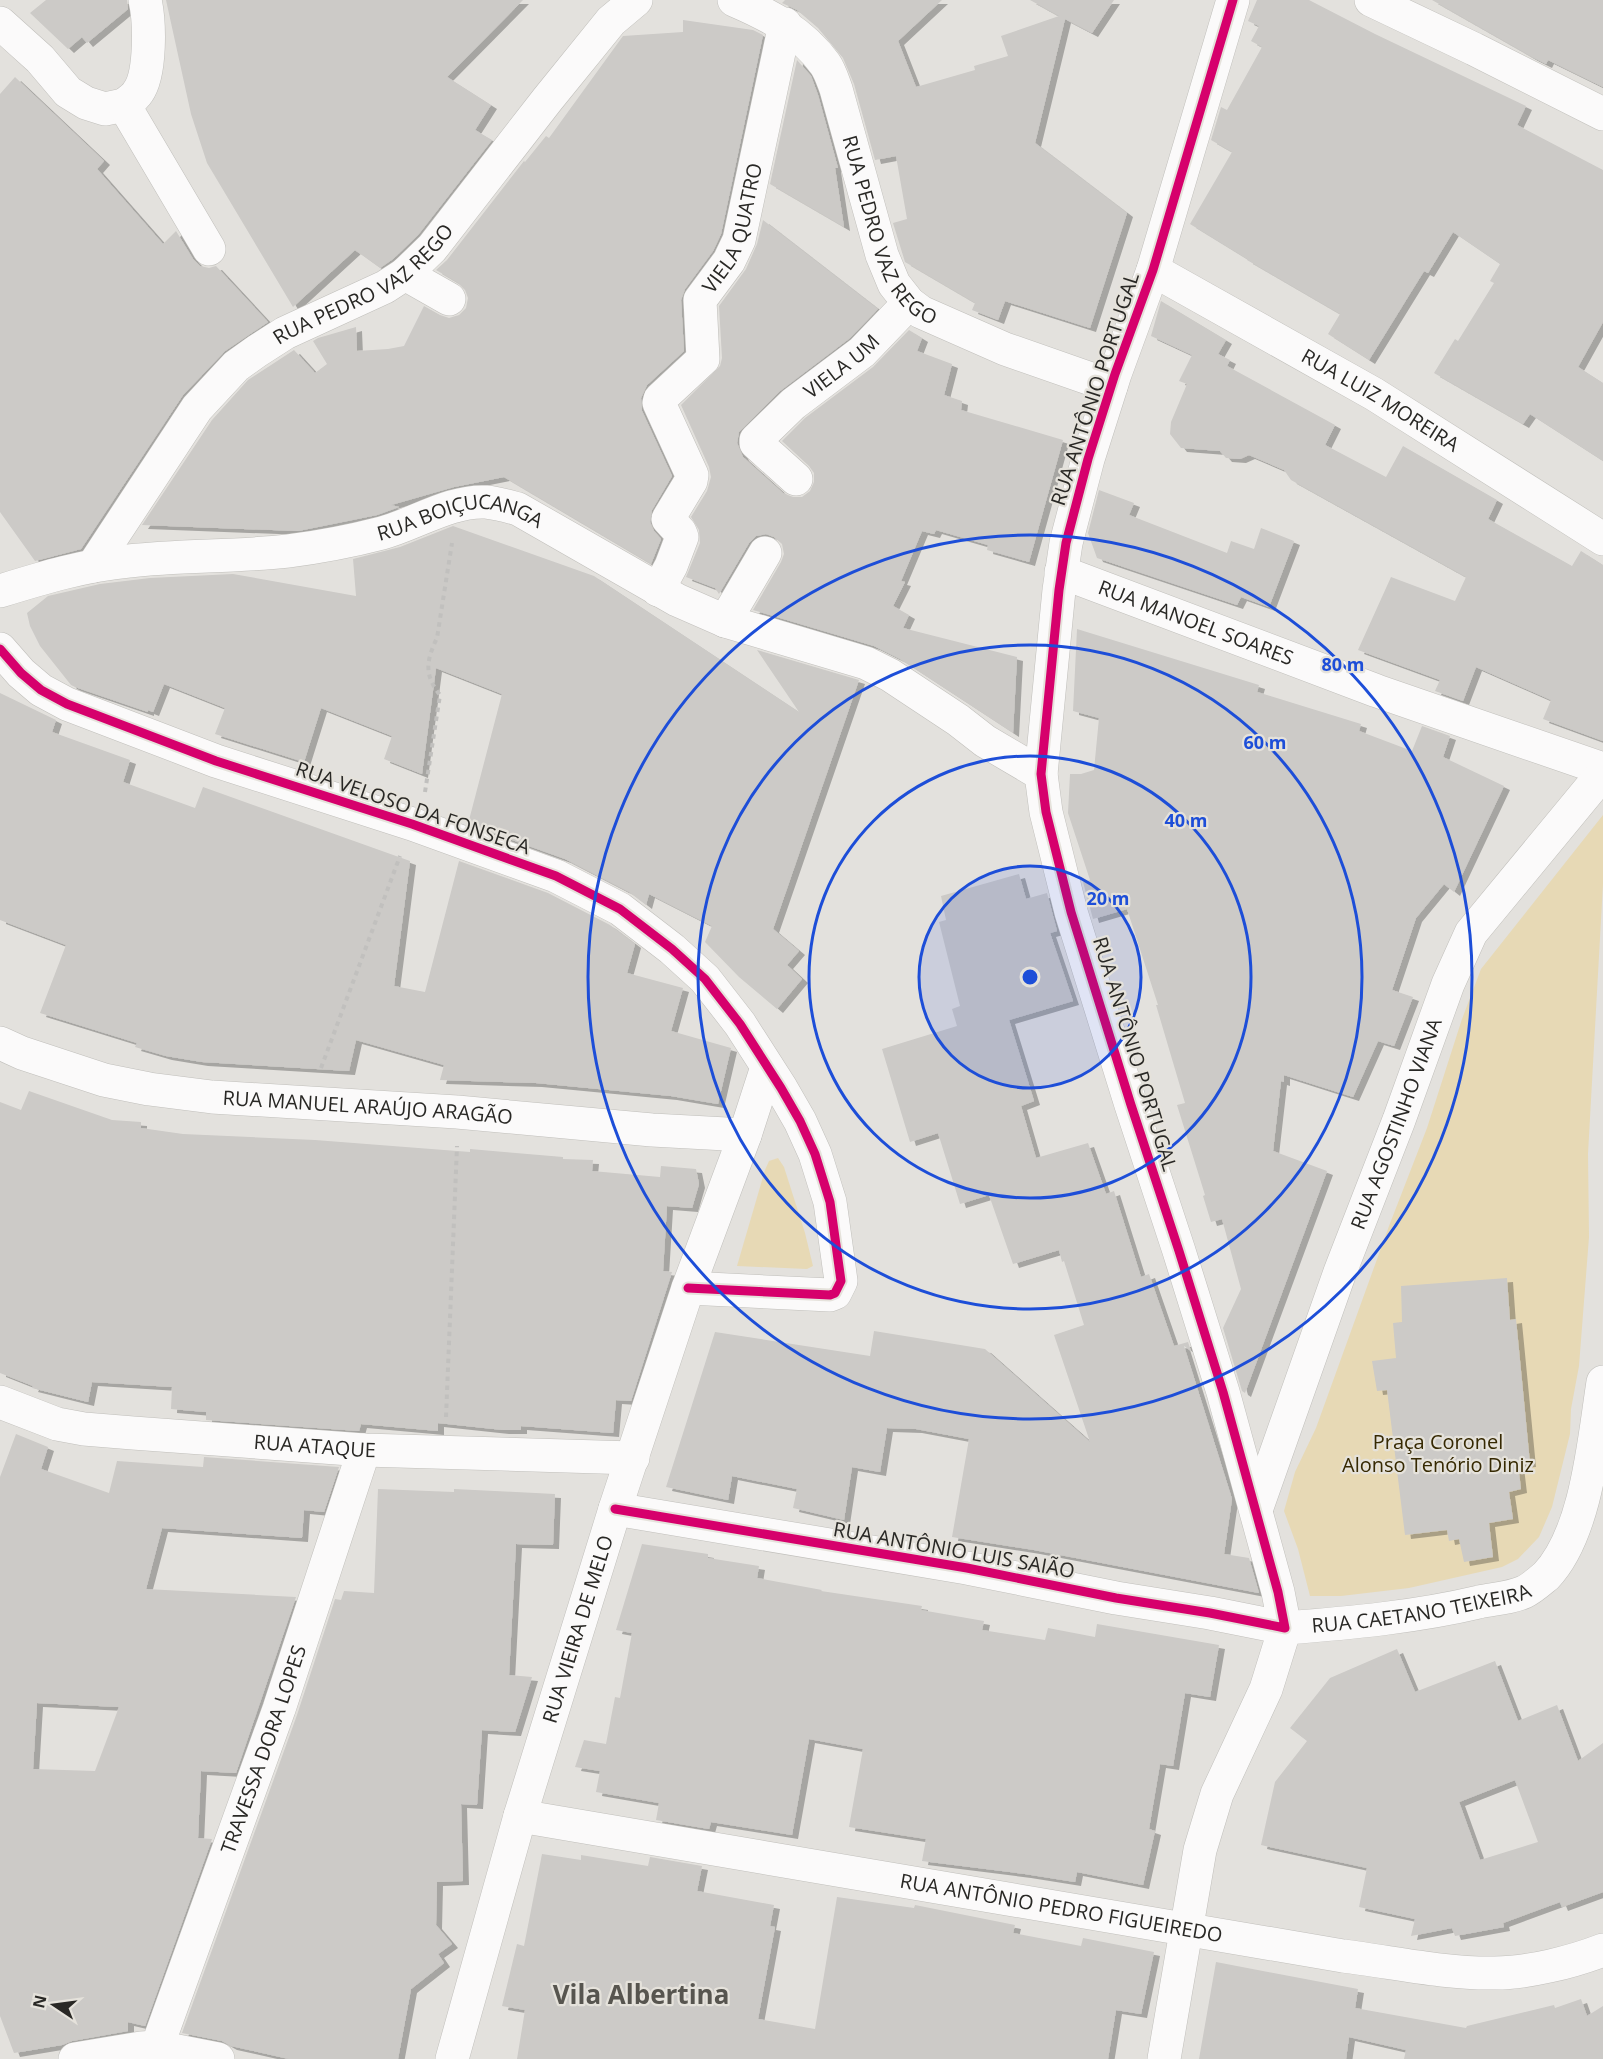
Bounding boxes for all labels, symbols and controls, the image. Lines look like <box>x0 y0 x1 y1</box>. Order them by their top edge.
street label: RUA PEDRO VAZ REGO <box>836 132 942 330</box>
street label: VIELA QUATRO <box>696 160 768 298</box>
street label: RUA PEDRO VAZ REGO <box>268 218 459 350</box>
street label: RUA ANTÔNIO PORTUGAL <box>1044 269 1145 509</box>
street label: VIELA UM <box>798 328 885 404</box>
street label: RUA LUIZ MOREIRA <box>1297 342 1465 458</box>
street label: RUA BOIÇUCANGA <box>374 488 549 547</box>
street label: RUA MANOEL SOARES <box>1095 573 1297 671</box>
text: 80 m <box>1322 652 1364 676</box>
text: 60 m <box>1244 730 1286 754</box>
street label: RUA VELOSO DA FONSECA <box>292 755 534 860</box>
text: 40 m <box>1165 808 1207 832</box>
text: 20 m <box>1087 886 1129 910</box>
street label: RUA ANTÔNIO PORTUGAL <box>1087 933 1184 1174</box>
centre of rings <box>1020 967 1040 987</box>
street label: RUA AGOSTINHO VIANA <box>1344 1014 1448 1233</box>
street label: RUA MANUEL ARAÚJO ARAGÃO <box>222 1084 514 1130</box>
street label: RUA ATAQUE <box>253 1428 376 1463</box>
park label: Praça Coronel Alonso Tenório Diniz <box>1342 1428 1534 1478</box>
street label: RUA ANTÔNIO LUIS SAIÃO <box>831 1515 1077 1584</box>
street label: RUA VIEIRA DE MELO <box>536 1532 619 1726</box>
street label: RUA CAETANO TEIXEIRA <box>1310 1576 1535 1639</box>
street label: TRAVESSA DORA LOPES <box>214 1642 312 1857</box>
street label: RUA ANTÔNIO PEDRO FIGUEIREDO <box>898 1867 1225 1948</box>
north arrow <box>24 1975 84 2035</box>
district label: Vila Albertina <box>553 1976 729 2012</box>
text: N <box>27 1993 52 2010</box>

